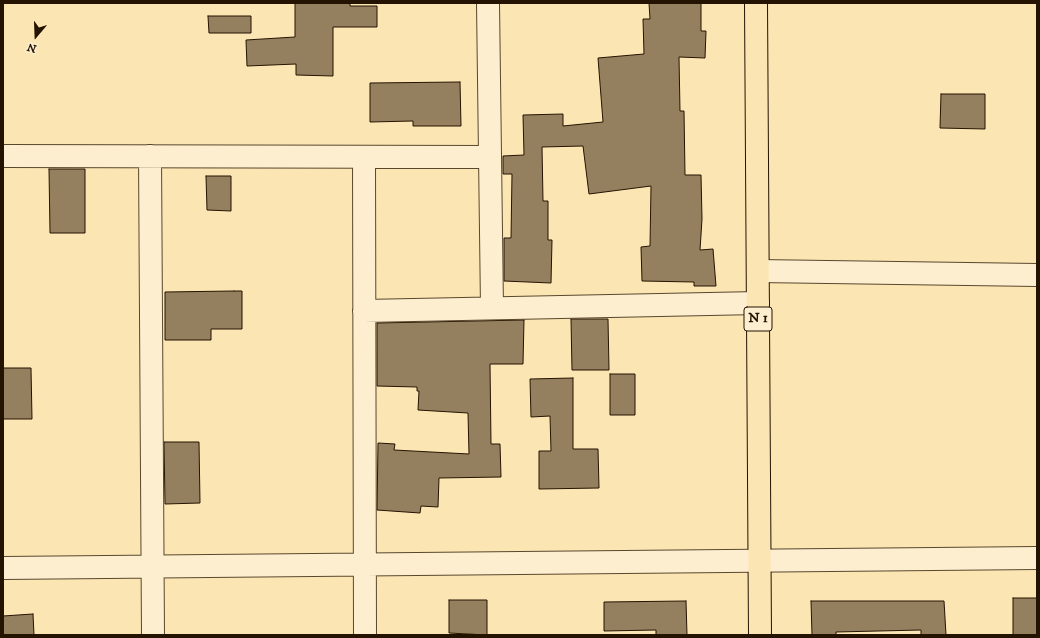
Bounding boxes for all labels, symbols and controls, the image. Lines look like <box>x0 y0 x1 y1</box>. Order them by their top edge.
north arrow <box>16 16 56 56</box>
text: N <box>26 39 39 55</box>
road number: N 1 <box>744 307 772 331</box>

